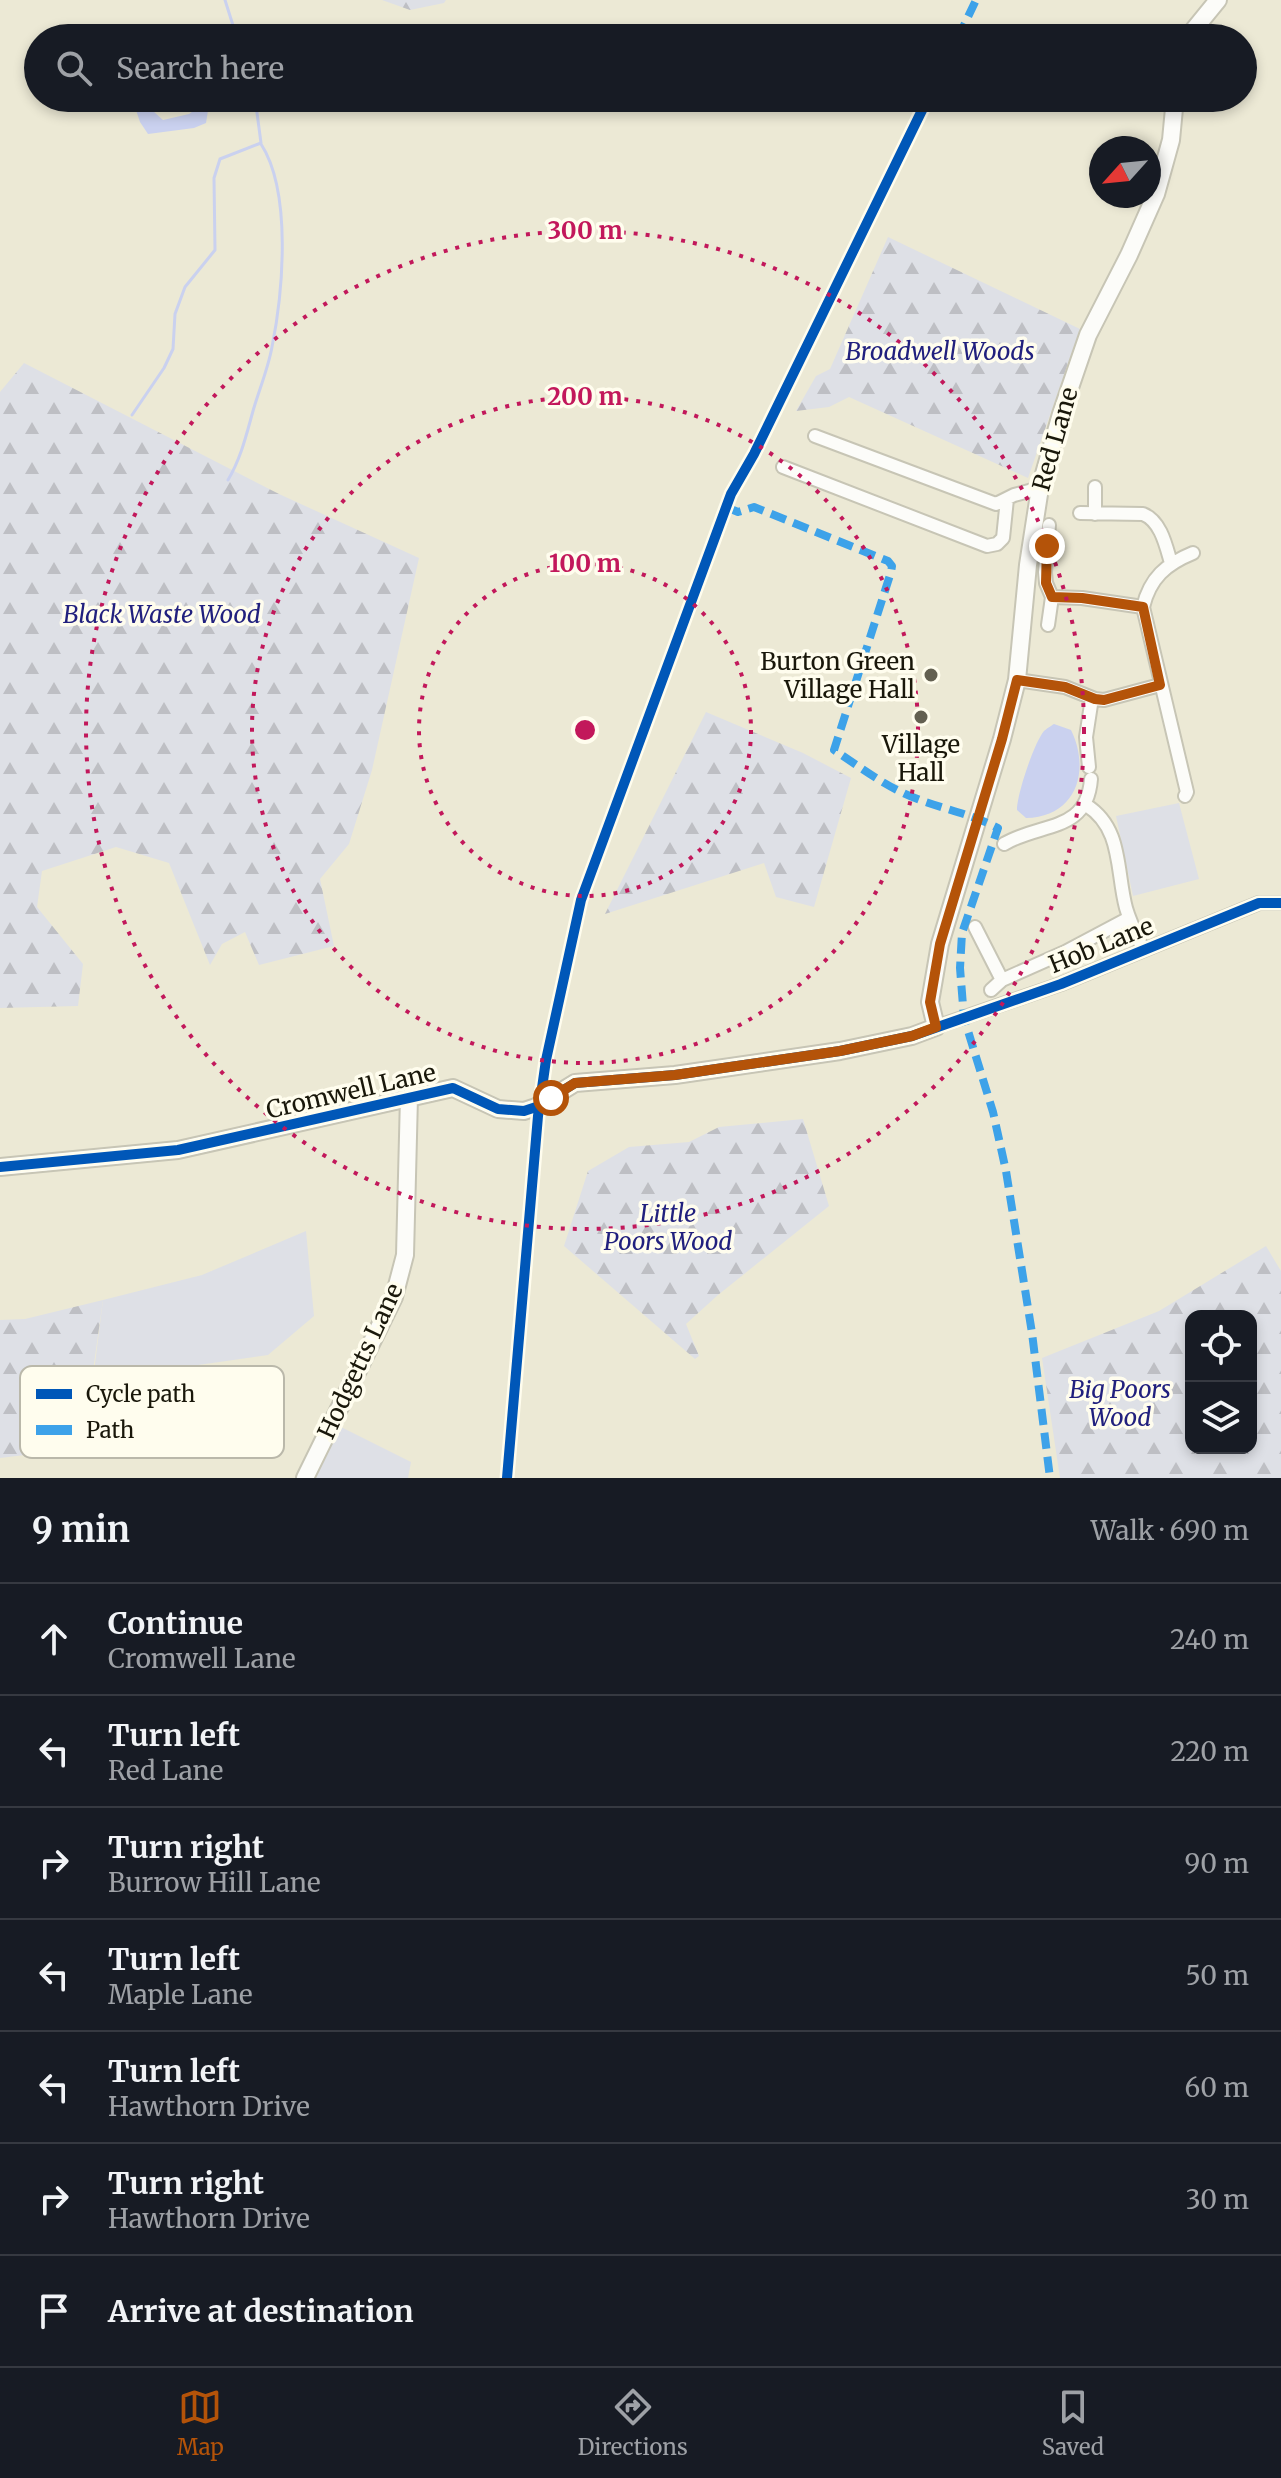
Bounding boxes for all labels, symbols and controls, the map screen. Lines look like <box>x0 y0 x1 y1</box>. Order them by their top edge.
search box <box>24 24 1257 112</box>
icon: search <box>52 46 96 90</box>
text: Search here <box>116 49 284 87</box>
north arrow <box>1089 136 1161 208</box>
text: 300 m <box>547 215 623 246</box>
park label: Broadwell Woods <box>845 336 1035 367</box>
text: 200 m <box>547 381 623 412</box>
street label: Red Lane <box>1025 384 1085 494</box>
route end <box>1029 528 1065 564</box>
text: 100 m <box>549 548 621 579</box>
park label: Black Waste Wood <box>63 599 261 630</box>
place label: Burton Green Village Hall <box>760 646 915 705</box>
marker: Burton Green Village Hall <box>922 666 940 684</box>
marker: Village Hall <box>912 708 930 726</box>
centre of rings <box>571 716 599 744</box>
place label: Village Hall <box>881 729 960 788</box>
street label: Hob Lane <box>1044 910 1158 980</box>
street label: Cromwell Lane <box>263 1056 439 1126</box>
route start <box>533 1080 569 1116</box>
park label: Little Poors Wood <box>604 1198 732 1257</box>
street label: Hodgetts Lane <box>310 1278 410 1444</box>
map controls <box>1185 1310 1257 1454</box>
button: locate <box>1185 1310 1257 1382</box>
legend <box>20 1366 284 1458</box>
park label: Big Poors Wood <box>1069 1374 1171 1433</box>
text: Cycle path <box>86 1380 196 1408</box>
button: layers <box>1185 1382 1257 1454</box>
text: Path <box>86 1416 135 1444</box>
text: 9 min <box>32 1509 130 1551</box>
text: Walk · 690 m <box>1091 1514 1249 1547</box>
text: Continue <box>108 1604 243 1642</box>
icon: ahead <box>32 1617 76 1661</box>
text: 240 m <box>1170 1623 1249 1656</box>
text: Cromwell Lane <box>108 1642 296 1675</box>
text: Turn left <box>108 1716 240 1754</box>
icon: left <box>32 1729 76 1773</box>
text: 220 m <box>1170 1735 1249 1768</box>
text: Red Lane <box>108 1754 223 1787</box>
text: Turn right <box>108 1828 264 1866</box>
icon: right <box>32 1841 76 1885</box>
text: 90 m <box>1185 1847 1249 1880</box>
text: Burrow Hill Lane <box>108 1866 321 1899</box>
text: Turn left <box>108 1940 240 1978</box>
icon: left <box>32 1953 76 1997</box>
text: 50 m <box>1185 1959 1249 1992</box>
text: Maple Lane <box>108 1978 253 2011</box>
text: Turn left <box>108 2052 240 2090</box>
icon: left <box>32 2065 76 2109</box>
text: 60 m <box>1185 2071 1249 2104</box>
text: Hawthorn Drive <box>108 2090 310 2123</box>
text: Turn right <box>108 2164 264 2202</box>
icon: right <box>32 2177 76 2221</box>
text: 30 m <box>1186 2183 1249 2216</box>
text: Hawthorn Drive <box>108 2202 310 2235</box>
icon: arrive <box>32 2289 76 2333</box>
text: Arrive at destination <box>108 2292 414 2330</box>
tab: Map <box>177 2385 224 2461</box>
tab: Directions <box>578 2385 688 2461</box>
tab: Saved <box>1042 2385 1104 2461</box>

